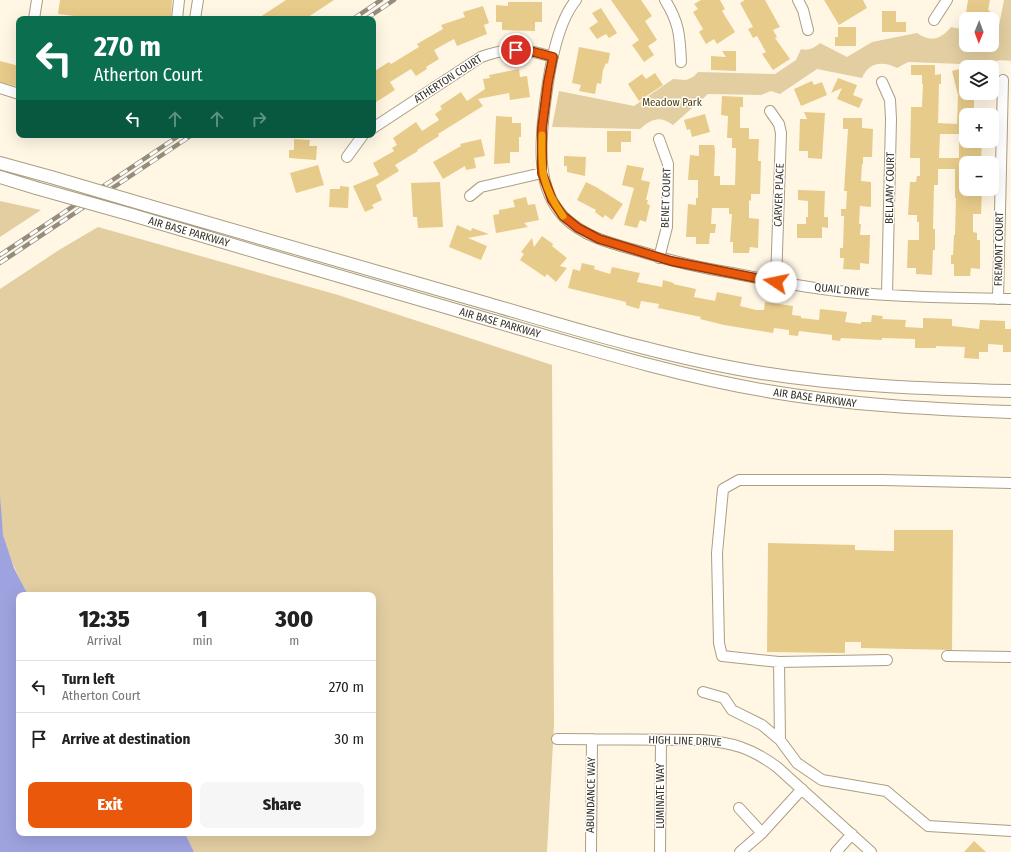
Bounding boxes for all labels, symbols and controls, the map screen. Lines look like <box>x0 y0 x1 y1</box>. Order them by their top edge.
north arrow <box>959 12 999 52</box>
map controls <box>959 12 999 196</box>
text: 270 m <box>94 30 161 63</box>
icon: left <box>28 32 80 84</box>
pin <box>499 33 533 67</box>
icon: arrive <box>505 39 527 61</box>
street label: ATHERTON COURT <box>412 52 485 106</box>
button: layers <box>959 60 999 100</box>
text: Atherton Court <box>94 64 203 86</box>
park label: Meadow Park <box>642 96 703 109</box>
icon: left <box>122 108 144 130</box>
icon: ahead <box>164 108 186 130</box>
icon: ahead <box>206 108 228 130</box>
icon: right <box>248 108 270 130</box>
button: + <box>959 108 999 148</box>
street label: BELLAMY COURT <box>883 151 897 224</box>
button: − <box>959 156 999 196</box>
street label: CARVER PLACE <box>771 163 787 227</box>
street label: BENET COURT <box>658 167 674 228</box>
street label: FREMONT COURT <box>992 211 1006 286</box>
street label: AIR BASE PARKWAY <box>147 214 232 250</box>
position arrow <box>755 261 797 303</box>
street label: QUAIL DRIVE <box>814 281 870 299</box>
street label: AIR BASE PARKWAY <box>458 305 543 341</box>
street label: AIR BASE PARKWAY <box>773 386 858 410</box>
text: 12:35 <box>79 605 130 633</box>
text: 1 <box>197 605 208 633</box>
text: 300 <box>275 605 313 633</box>
text: Arrival <box>87 633 121 648</box>
text: min <box>192 633 213 648</box>
text: m <box>289 633 299 648</box>
text: Turn left <box>62 670 115 688</box>
icon: left <box>28 676 50 698</box>
text: 270 m <box>329 678 364 696</box>
text: Atherton Court <box>62 688 140 703</box>
icon: arrive <box>28 728 50 750</box>
text: Arrive at destination <box>62 730 190 748</box>
text: 30 m <box>334 730 364 748</box>
street label: HIGH LINE DRIVE <box>648 733 722 749</box>
street label: ABUNDANCE WAY <box>584 756 598 833</box>
street label: LUMINATE WAY <box>654 763 667 829</box>
button: Exit <box>28 782 192 828</box>
button: Share <box>200 782 364 828</box>

